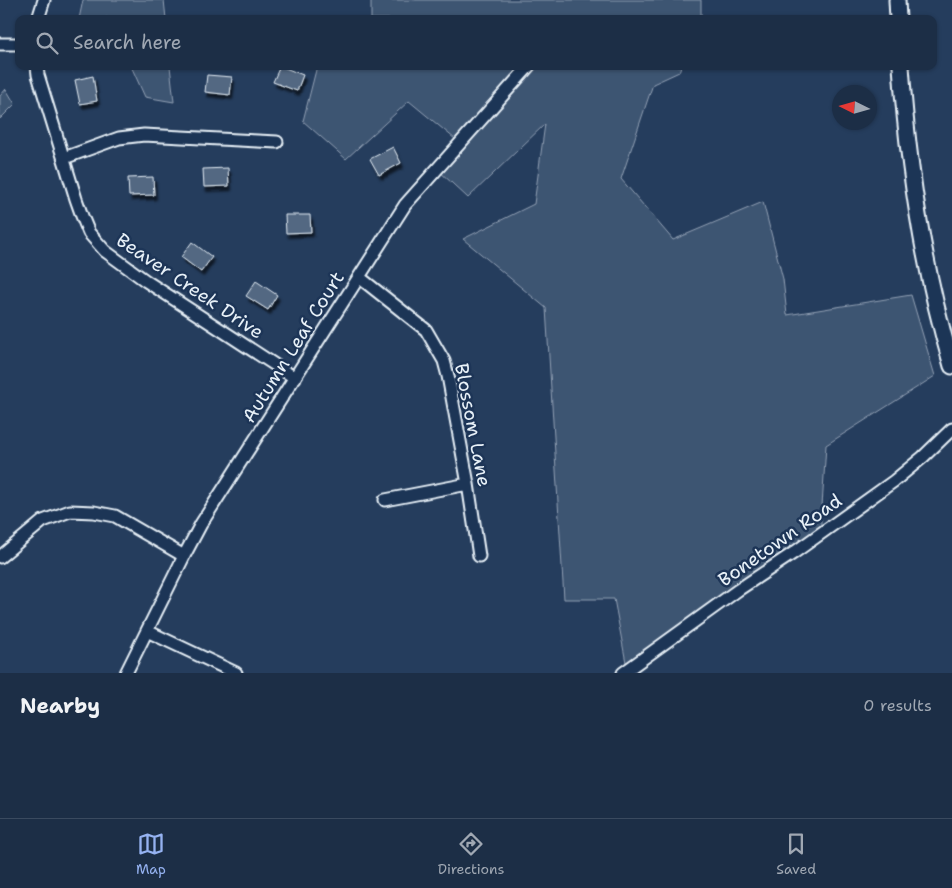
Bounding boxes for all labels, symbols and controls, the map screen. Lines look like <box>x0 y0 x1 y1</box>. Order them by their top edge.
search box <box>15 15 937 70</box>
icon: search <box>33 29 61 57</box>
text: Search here <box>73 30 182 55</box>
north arrow <box>832 85 877 130</box>
street label: Beaver Creek Drive <box>111 227 269 345</box>
street label: Autumn Leaf Court <box>236 267 350 427</box>
street label: Blossom Lane <box>449 361 497 489</box>
street label: Bonetown Road <box>713 488 847 592</box>
text: Nearby <box>20 692 100 720</box>
text: 0 results <box>863 695 932 716</box>
tab: Map <box>136 830 166 878</box>
tab: Directions <box>438 830 504 878</box>
tab: Saved <box>776 830 816 878</box>

